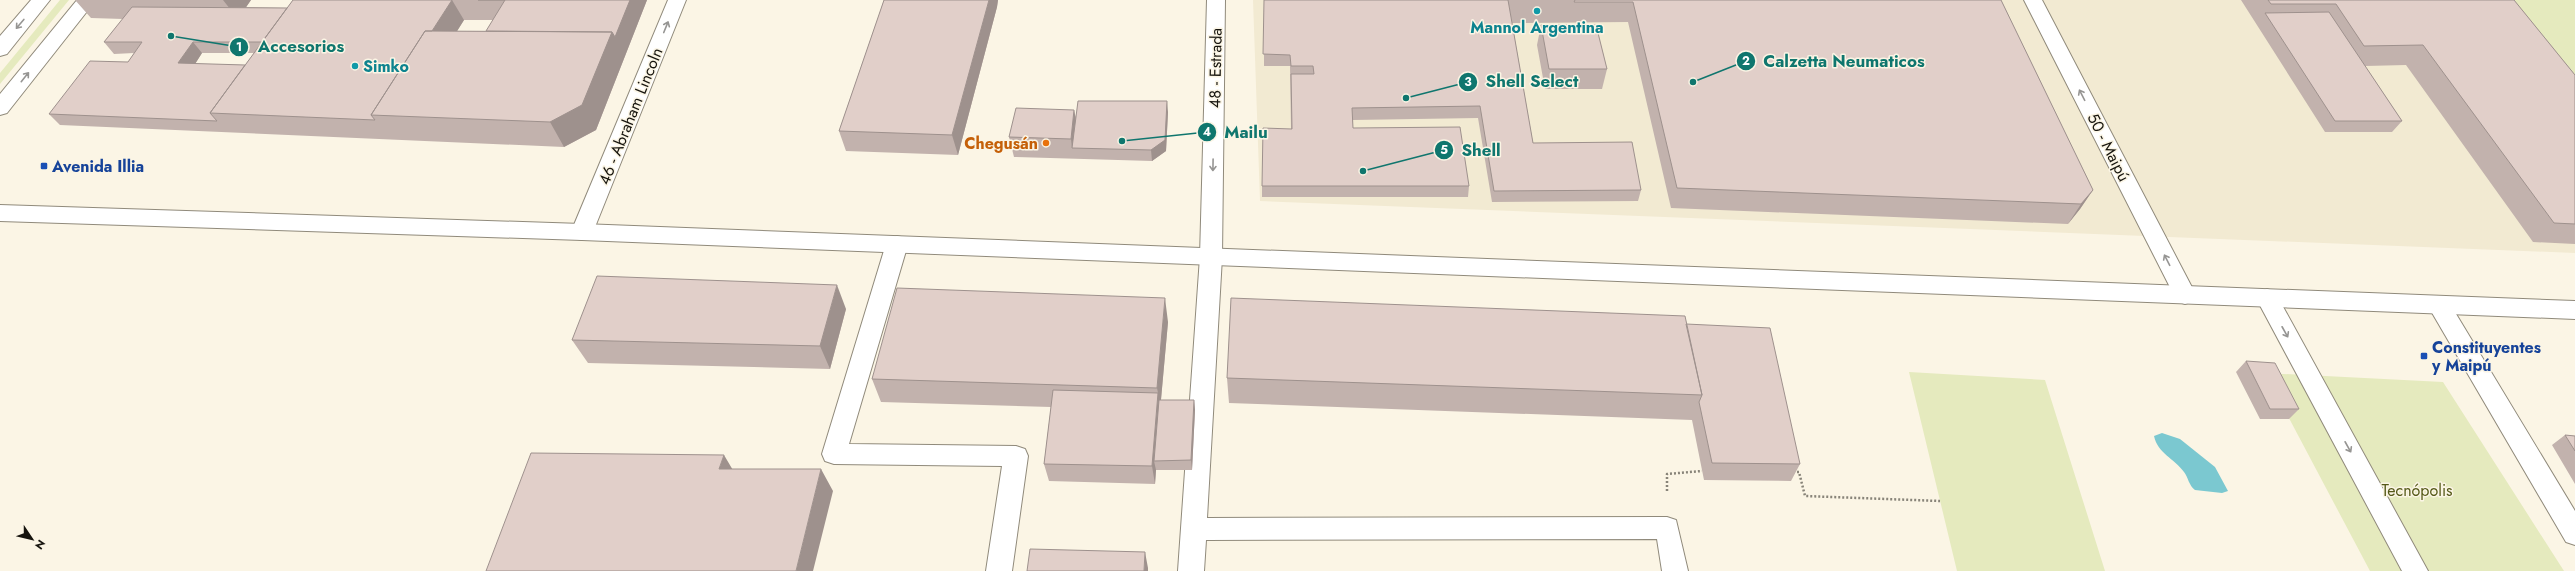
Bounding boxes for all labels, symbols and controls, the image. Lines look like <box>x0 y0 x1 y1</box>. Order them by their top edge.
marker: Mannol Argentina <box>1532 6 1542 16</box>
place label: Mannol Argentina <box>1470 16 1604 39</box>
one-way arrow <box>16 19 25 30</box>
one-way arrow <box>662 22 670 34</box>
street label: 48 - Estrada <box>1203 28 1228 108</box>
callout: Accesorios <box>229 32 352 61</box>
text: Accesorios <box>257 34 344 58</box>
text: 1 <box>236 38 242 56</box>
street label: 46 - Abraham Lincoln <box>592 44 668 188</box>
callout: Calzetta Neumaticos <box>1736 46 1933 75</box>
text: Calzetta Neumaticos <box>1763 49 1925 73</box>
text: 2 <box>1742 52 1750 70</box>
place label: Simko <box>363 55 409 78</box>
marker: Simko <box>350 61 360 71</box>
callout: Shell Select <box>1458 67 1587 96</box>
text: Shell Select <box>1486 69 1579 93</box>
one-way arrow <box>20 72 29 83</box>
text: 3 <box>1464 73 1472 91</box>
one-way arrow <box>2077 89 2085 101</box>
street label: 50 - Maipú <box>2082 109 2136 185</box>
callout: Mailu <box>1197 117 1276 146</box>
text: Mailu <box>1224 120 1268 144</box>
text: 4 <box>1203 123 1211 141</box>
place label: Chegusán <box>964 132 1038 155</box>
callout: Shell <box>1434 136 1509 165</box>
marker: Chegusán <box>1041 138 1051 148</box>
text: Shell <box>1461 138 1501 162</box>
text: 5 <box>1440 141 1448 159</box>
place label: Avenida Illia <box>51 155 144 178</box>
one-way arrow <box>1209 158 1217 171</box>
marker: Avenida Illia <box>39 161 49 171</box>
one-way arrow <box>2162 255 2170 267</box>
one-way arrow <box>2282 326 2290 338</box>
place label: Constituyentes y Maipú <box>2431 336 2541 377</box>
marker: Constituyentes y Maipú <box>2419 351 2429 361</box>
one-way arrow <box>2344 440 2352 452</box>
park label: Tecnópolis <box>2381 479 2453 502</box>
north arrow <box>12 519 52 559</box>
text: N <box>31 537 49 553</box>

